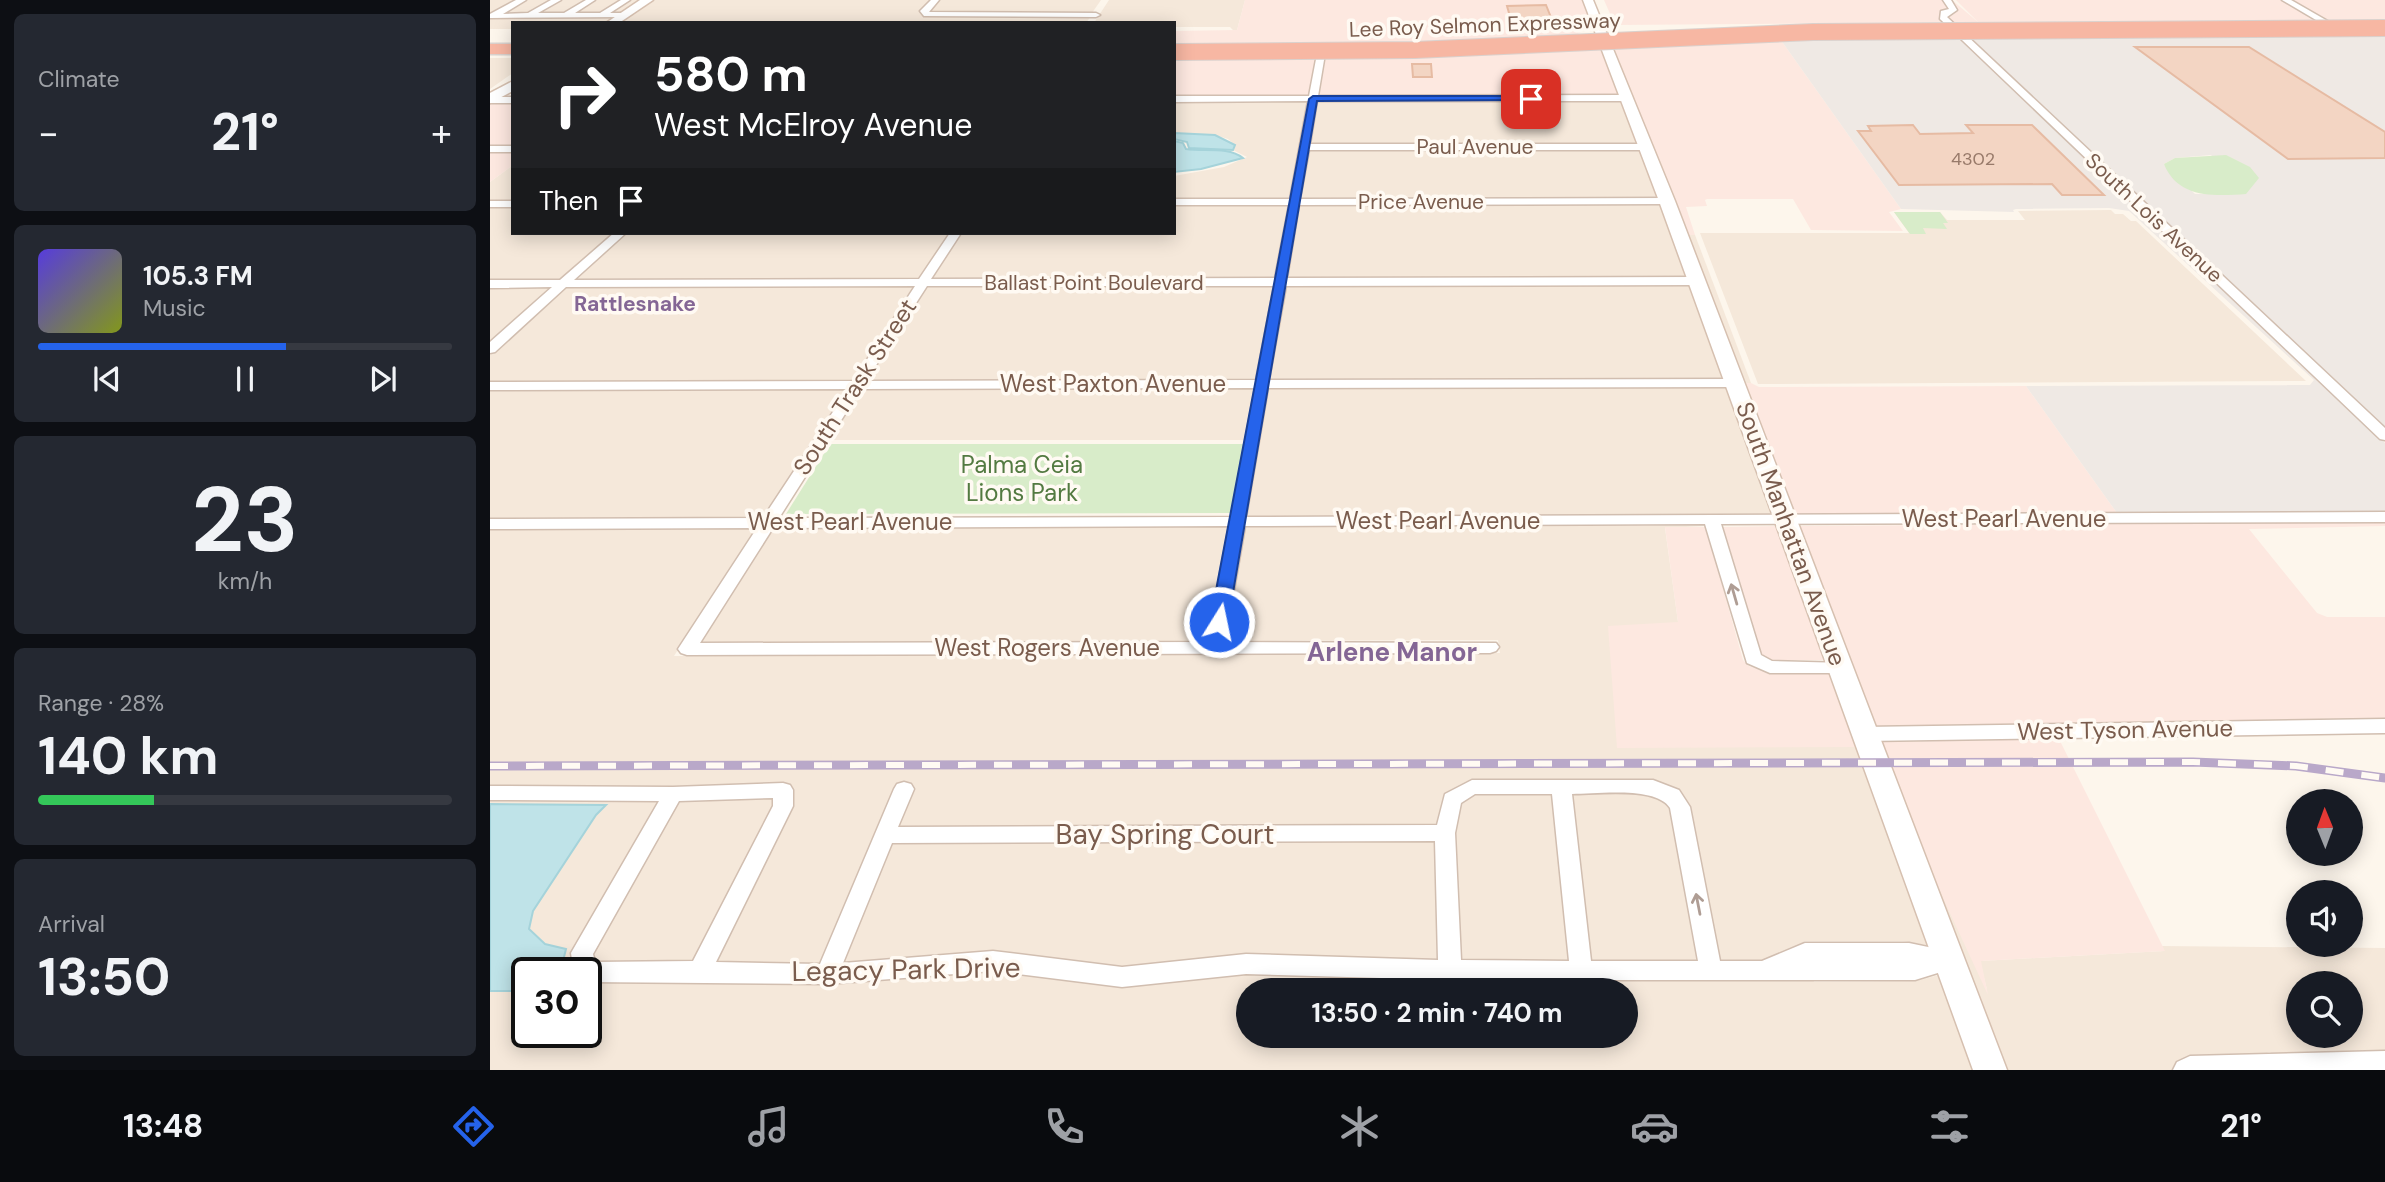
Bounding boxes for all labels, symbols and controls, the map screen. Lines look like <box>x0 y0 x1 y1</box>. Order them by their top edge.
street label: Lee Roy Selmon Expressway <box>1348 6 1622 44</box>
text: 580 m <box>654 42 808 106</box>
icon: right <box>539 49 630 140</box>
text: Climate <box>38 64 120 94</box>
pin <box>1501 69 1561 129</box>
icon: arrive <box>1512 80 1550 118</box>
text: 21° <box>211 98 279 166</box>
text: West McElroy Avenue <box>654 104 972 146</box>
text: − <box>38 108 59 158</box>
text: + <box>431 108 452 158</box>
street label: Paul Avenue <box>1417 133 1533 161</box>
house number: 4302 <box>1951 147 1995 171</box>
street label: South Lois Avenue <box>2079 147 2229 289</box>
icon: arrive <box>612 182 650 220</box>
text: Then <box>539 184 598 218</box>
street label: Price Avenue <box>1358 188 1484 216</box>
text: 105.3 FM <box>143 259 253 293</box>
street label: Ballast Point Boulevard <box>984 269 1204 297</box>
district label: Rattlesnake <box>574 290 696 318</box>
text: Music <box>143 293 206 323</box>
street label: South Trask Street <box>786 293 923 481</box>
icon: previous <box>88 360 126 398</box>
icon: pause <box>226 360 264 398</box>
icon: next <box>364 360 402 398</box>
street label: West Paxton Avenue <box>1000 368 1226 399</box>
street label: South Manhattan Avenue <box>1729 398 1854 670</box>
park label: Palma Ceia Lions Park <box>961 449 1083 508</box>
text: 23 <box>191 461 299 579</box>
street label: West Pearl Avenue <box>1901 503 2107 534</box>
street label: West Pearl Avenue <box>1335 505 1541 536</box>
street label: West Pearl Avenue <box>747 506 953 537</box>
text: km/h <box>218 566 272 596</box>
one-way arrow <box>1726 583 1739 605</box>
position arrow <box>1182 585 1256 659</box>
street label: West Rogers Avenue <box>934 632 1160 663</box>
district label: Arlene Manor <box>1307 635 1477 669</box>
text: Range · 28% <box>38 688 164 718</box>
street label: West Tyson Avenue <box>2017 712 2233 747</box>
text: 140 km <box>38 722 219 790</box>
north arrow <box>2286 789 2362 866</box>
map controls <box>2286 789 2363 1048</box>
street label: Bay Spring Court <box>1056 816 1274 853</box>
button: sound <box>2286 880 2363 957</box>
one-way arrow <box>1691 893 1705 916</box>
text: Arrival <box>38 909 105 939</box>
text: 13:50 <box>38 943 170 1011</box>
street label: Legacy Park Drive <box>791 949 1021 990</box>
speed limit sign: 30 <box>511 957 602 1048</box>
button: search <box>2286 971 2363 1048</box>
text: 13:50 · 2 min · 740 m <box>1312 996 1562 1030</box>
icon: directions <box>449 1102 498 1151</box>
icon: music <box>744 1102 793 1151</box>
icon: phone <box>1040 1102 1089 1151</box>
icon: climate <box>1335 1102 1384 1151</box>
icon: car <box>1630 1102 1679 1151</box>
icon: filters <box>1925 1102 1974 1151</box>
text: 13:48 <box>123 1105 203 1147</box>
text: 21° <box>2220 1105 2262 1147</box>

